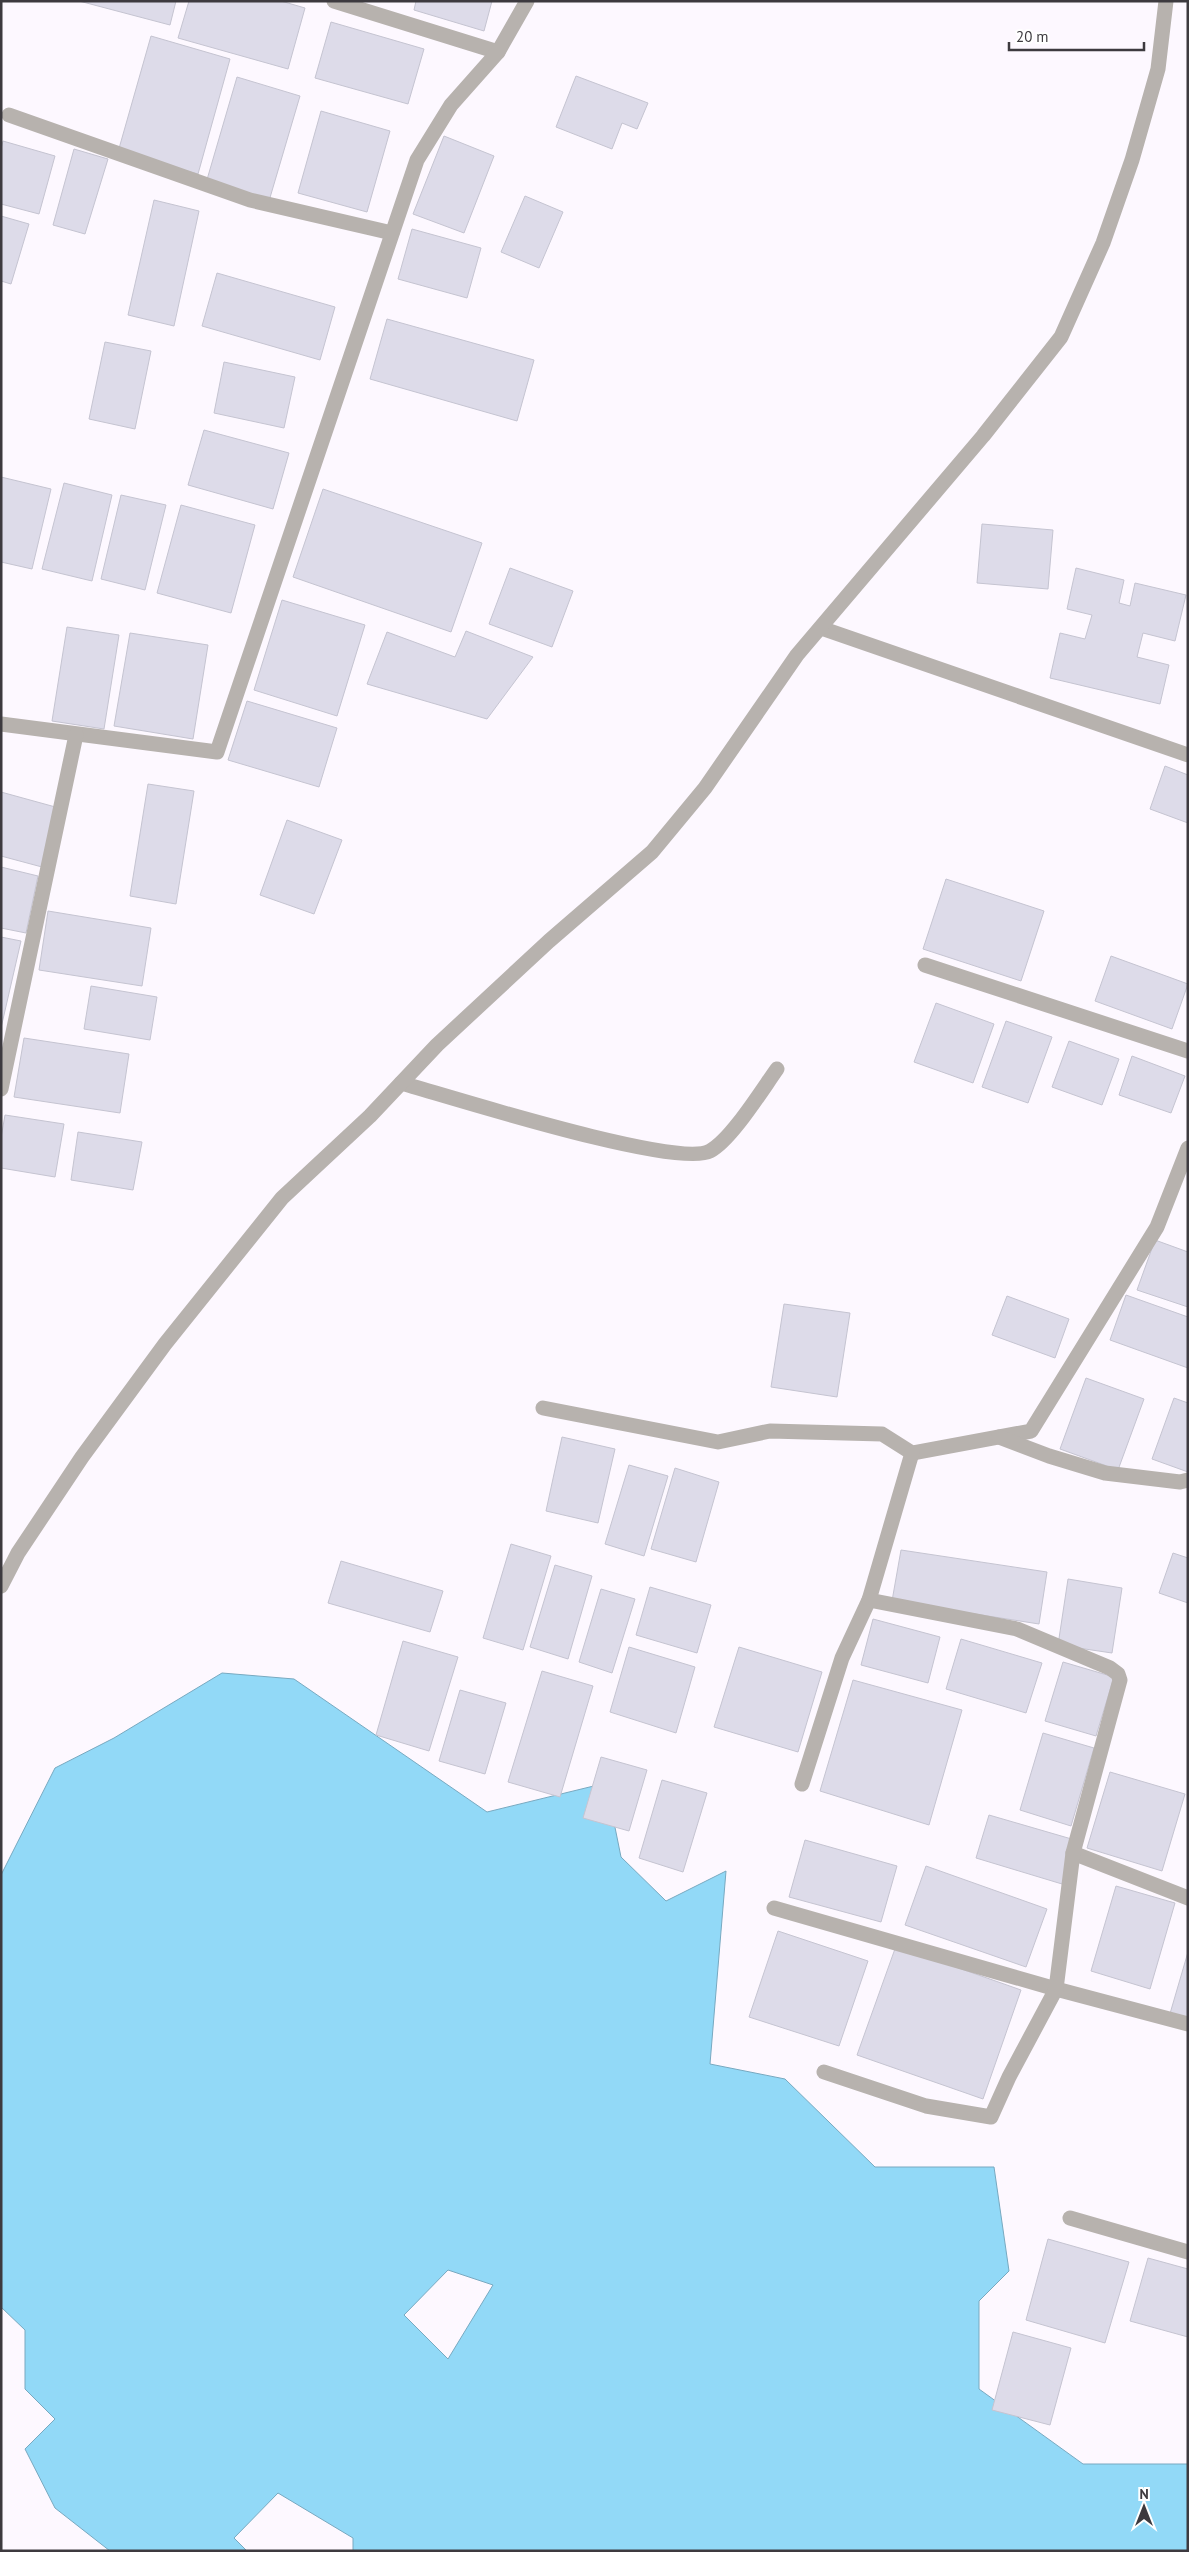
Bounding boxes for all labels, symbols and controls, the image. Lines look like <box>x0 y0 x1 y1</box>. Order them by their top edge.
scale bar <box>1009 20 1144 52</box>
text: 20 m <box>1016 27 1049 46</box>
north arrow <box>1119 2482 1169 2532</box>
text: N <box>1139 2485 1149 2503</box>

